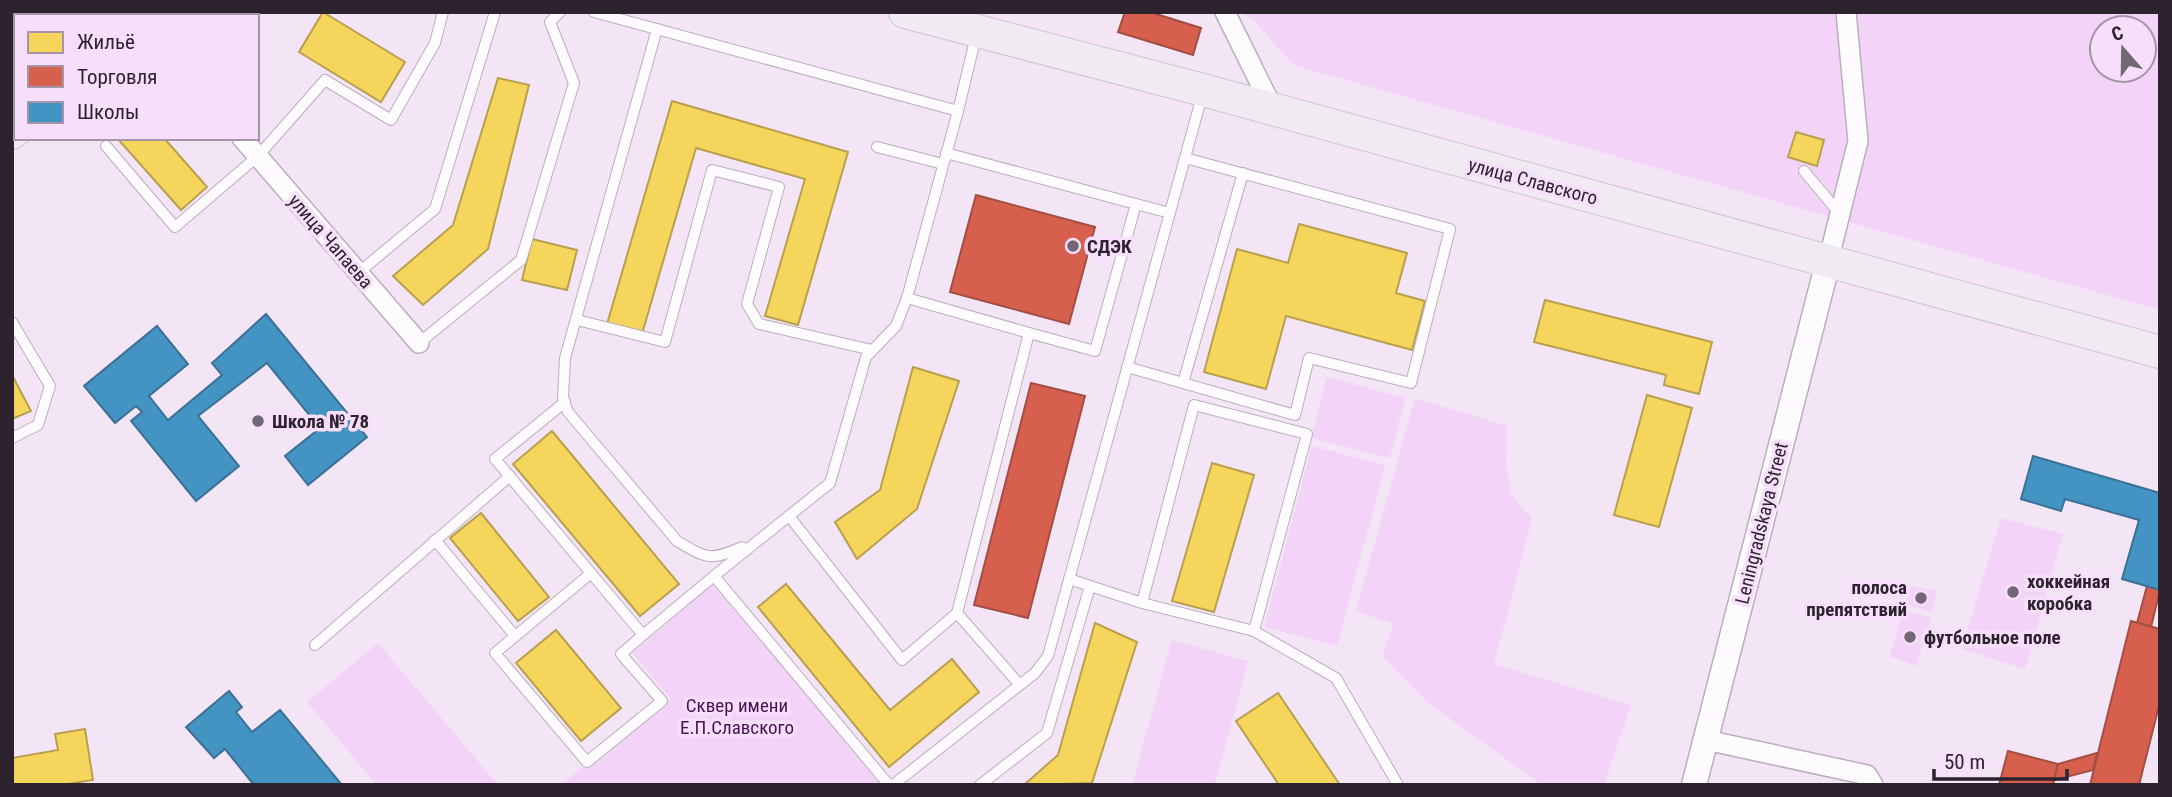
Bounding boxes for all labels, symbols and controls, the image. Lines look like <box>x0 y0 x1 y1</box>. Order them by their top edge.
legend <box>14 14 259 140</box>
north arrow <box>2088 14 2158 84</box>
text: С <box>2108 21 2127 46</box>
text: Жильё <box>77 30 135 54</box>
text: Торговля <box>77 65 157 89</box>
text: Школы <box>77 100 139 124</box>
street label: улица Славского <box>1466 153 1600 210</box>
street label: улица Чапаева <box>283 190 378 293</box>
place label: СДЭК <box>1087 235 1132 258</box>
marker: СДЭК <box>1065 238 1081 254</box>
place label: Школа № 78 <box>272 410 369 433</box>
marker: Школа № 78 <box>250 413 266 429</box>
street label: Leningradskaya Street <box>1730 440 1793 606</box>
place label: хоккейная коробка <box>2027 570 2110 615</box>
place label: полоса препятствий <box>1806 576 1907 621</box>
marker: хоккейная коробка <box>2005 584 2021 600</box>
marker: полоса препятствий <box>1913 590 1929 606</box>
place label: футбольное поле <box>1924 626 2061 649</box>
marker: футбольное поле <box>1902 629 1918 645</box>
park label: Сквер имени Е.П.Славского <box>680 694 794 739</box>
scale bar <box>1934 738 2067 782</box>
text: 50 m <box>1944 750 1985 774</box>

